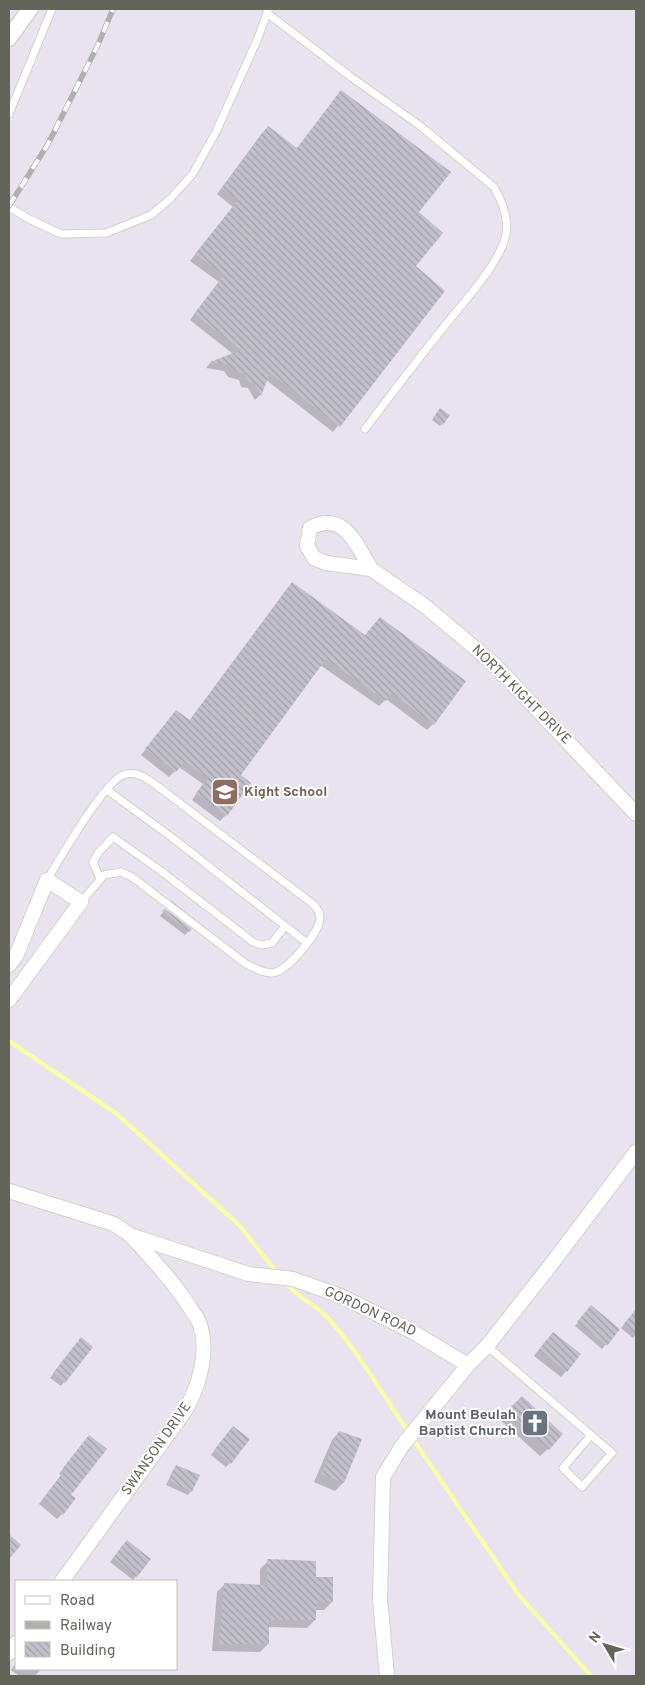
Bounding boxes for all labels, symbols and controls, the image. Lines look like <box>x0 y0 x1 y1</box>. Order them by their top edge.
street label: NORTH KIGHT DRIVE <box>468 642 574 748</box>
school or university icon: Kight School <box>210 777 240 807</box>
place label: Kight School <box>244 784 327 801</box>
street label: GORDON ROAD <box>321 1283 419 1341</box>
street label: SWANSON DRIVE <box>118 1399 196 1499</box>
place label: Mount Beulah Baptist Church <box>419 1407 516 1440</box>
church icon: Mount Beulah Baptist Church <box>520 1408 550 1438</box>
legend <box>15 1580 178 1670</box>
text: Road <box>60 1592 95 1611</box>
text: Railway <box>60 1617 112 1636</box>
north arrow <box>580 1620 630 1670</box>
text: N <box>586 1629 606 1647</box>
text: Building <box>60 1642 115 1661</box>

